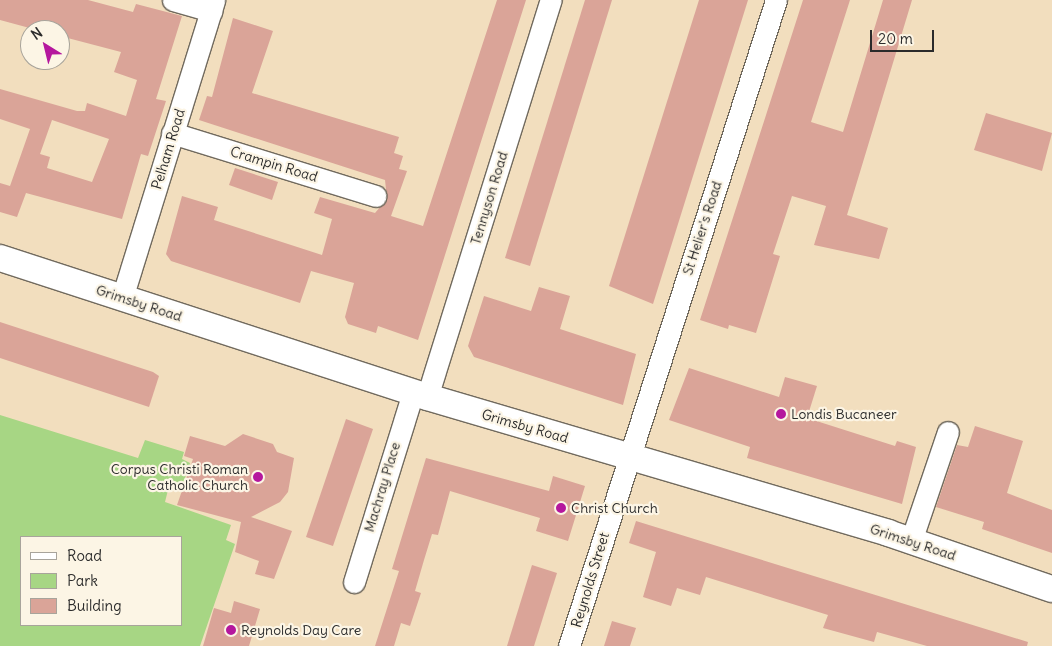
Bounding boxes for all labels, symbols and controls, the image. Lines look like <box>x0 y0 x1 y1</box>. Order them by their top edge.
north arrow <box>20 20 70 70</box>
scale bar <box>872 20 936 52</box>
text: N <box>28 24 46 44</box>
text: 20 m <box>878 29 913 48</box>
street label: Pelham Road <box>148 107 188 191</box>
street label: Crampin Road <box>228 143 320 185</box>
street label: Tennyson Road <box>467 149 511 247</box>
street label: St Helier's Road <box>679 179 725 277</box>
street label: Grimsby Road <box>94 281 184 325</box>
street label: Grimsby Road <box>480 406 570 446</box>
place label: Londis Bucaneer <box>791 406 897 422</box>
marker: Londis Bucaneer <box>775 408 787 420</box>
street label: Machray Place <box>360 440 404 534</box>
place label: Corpus Christi Roman Catholic Church <box>111 461 248 494</box>
marker: Corpus Christi Roman Catholic Church <box>252 471 264 483</box>
place label: Christ Church <box>571 500 658 516</box>
marker: Christ Church <box>555 502 567 514</box>
street label: Grimsby Road <box>868 520 958 564</box>
street label: Reynolds Street <box>568 530 612 630</box>
legend <box>20 536 182 626</box>
text: Road <box>67 546 102 565</box>
text: Park <box>67 571 98 590</box>
text: Building <box>67 596 122 615</box>
place label: Reynolds Day Care <box>241 622 361 638</box>
marker: Reynolds Day Care <box>225 624 237 636</box>

